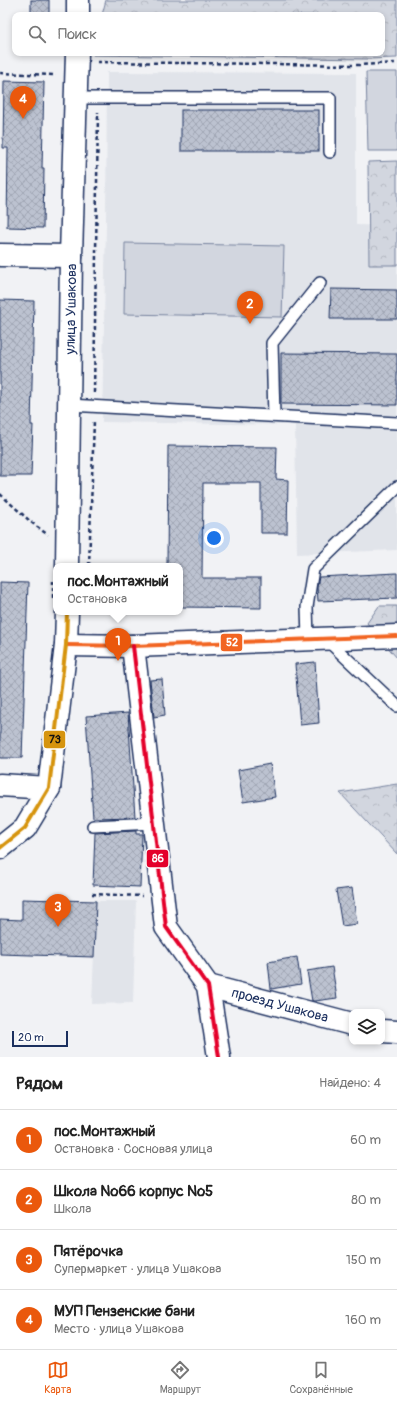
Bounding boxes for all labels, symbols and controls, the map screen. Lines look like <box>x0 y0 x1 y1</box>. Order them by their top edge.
search box <box>12 12 385 56</box>
icon: search <box>26 23 48 45</box>
text: Поиск <box>58 25 97 44</box>
pin: 4 <box>10 86 36 119</box>
street label: улица Ушакова <box>62 263 80 356</box>
pin: 2 <box>237 291 263 324</box>
your location <box>204 528 224 548</box>
popup <box>53 563 183 615</box>
text: пос.Монтажный <box>67 572 169 591</box>
text: Остановка <box>67 591 127 607</box>
pin: 1 <box>105 628 131 661</box>
line badge: 52 <box>220 633 243 652</box>
text: 52 <box>226 636 238 649</box>
line badge: 73 <box>43 730 66 749</box>
text: 73 <box>49 733 61 746</box>
line badge: 86 <box>146 849 169 868</box>
text: 86 <box>152 852 165 865</box>
pin: 3 <box>45 894 71 927</box>
street label: проезд Ушакова <box>230 984 330 1026</box>
map controls <box>349 1009 385 1045</box>
button: layers <box>349 1009 385 1045</box>
scale bar <box>12 1029 68 1048</box>
text: 20 m <box>18 1031 44 1044</box>
text: Рядом <box>16 1073 63 1094</box>
text: Найдено: 4 <box>319 1075 381 1091</box>
text: пос.Монтажный <box>54 1122 155 1141</box>
text: 1 <box>26 1132 32 1148</box>
text: 60 m <box>350 1132 381 1148</box>
text: Остановка · Сосновая улица <box>54 1141 212 1157</box>
text: Школа №66 корпус №5 <box>54 1182 213 1201</box>
text: 2 <box>25 1192 33 1208</box>
text: 80 m <box>351 1192 381 1208</box>
text: Школа <box>54 1201 91 1217</box>
text: Пятёрочка <box>54 1242 123 1261</box>
text: 3 <box>25 1252 33 1268</box>
text: 150 m <box>346 1252 381 1268</box>
text: Супермаркет · улица Ушакова <box>54 1261 221 1277</box>
text: МУП Пензенские бани <box>54 1302 194 1321</box>
text: 4 <box>25 1312 33 1328</box>
text: 160 m <box>345 1312 381 1328</box>
text: Место · улица Ушакова <box>54 1321 184 1337</box>
tab: Карта <box>44 1359 71 1396</box>
tab: Маршрут <box>160 1359 201 1396</box>
tab: Сохранённые <box>289 1359 353 1396</box>

